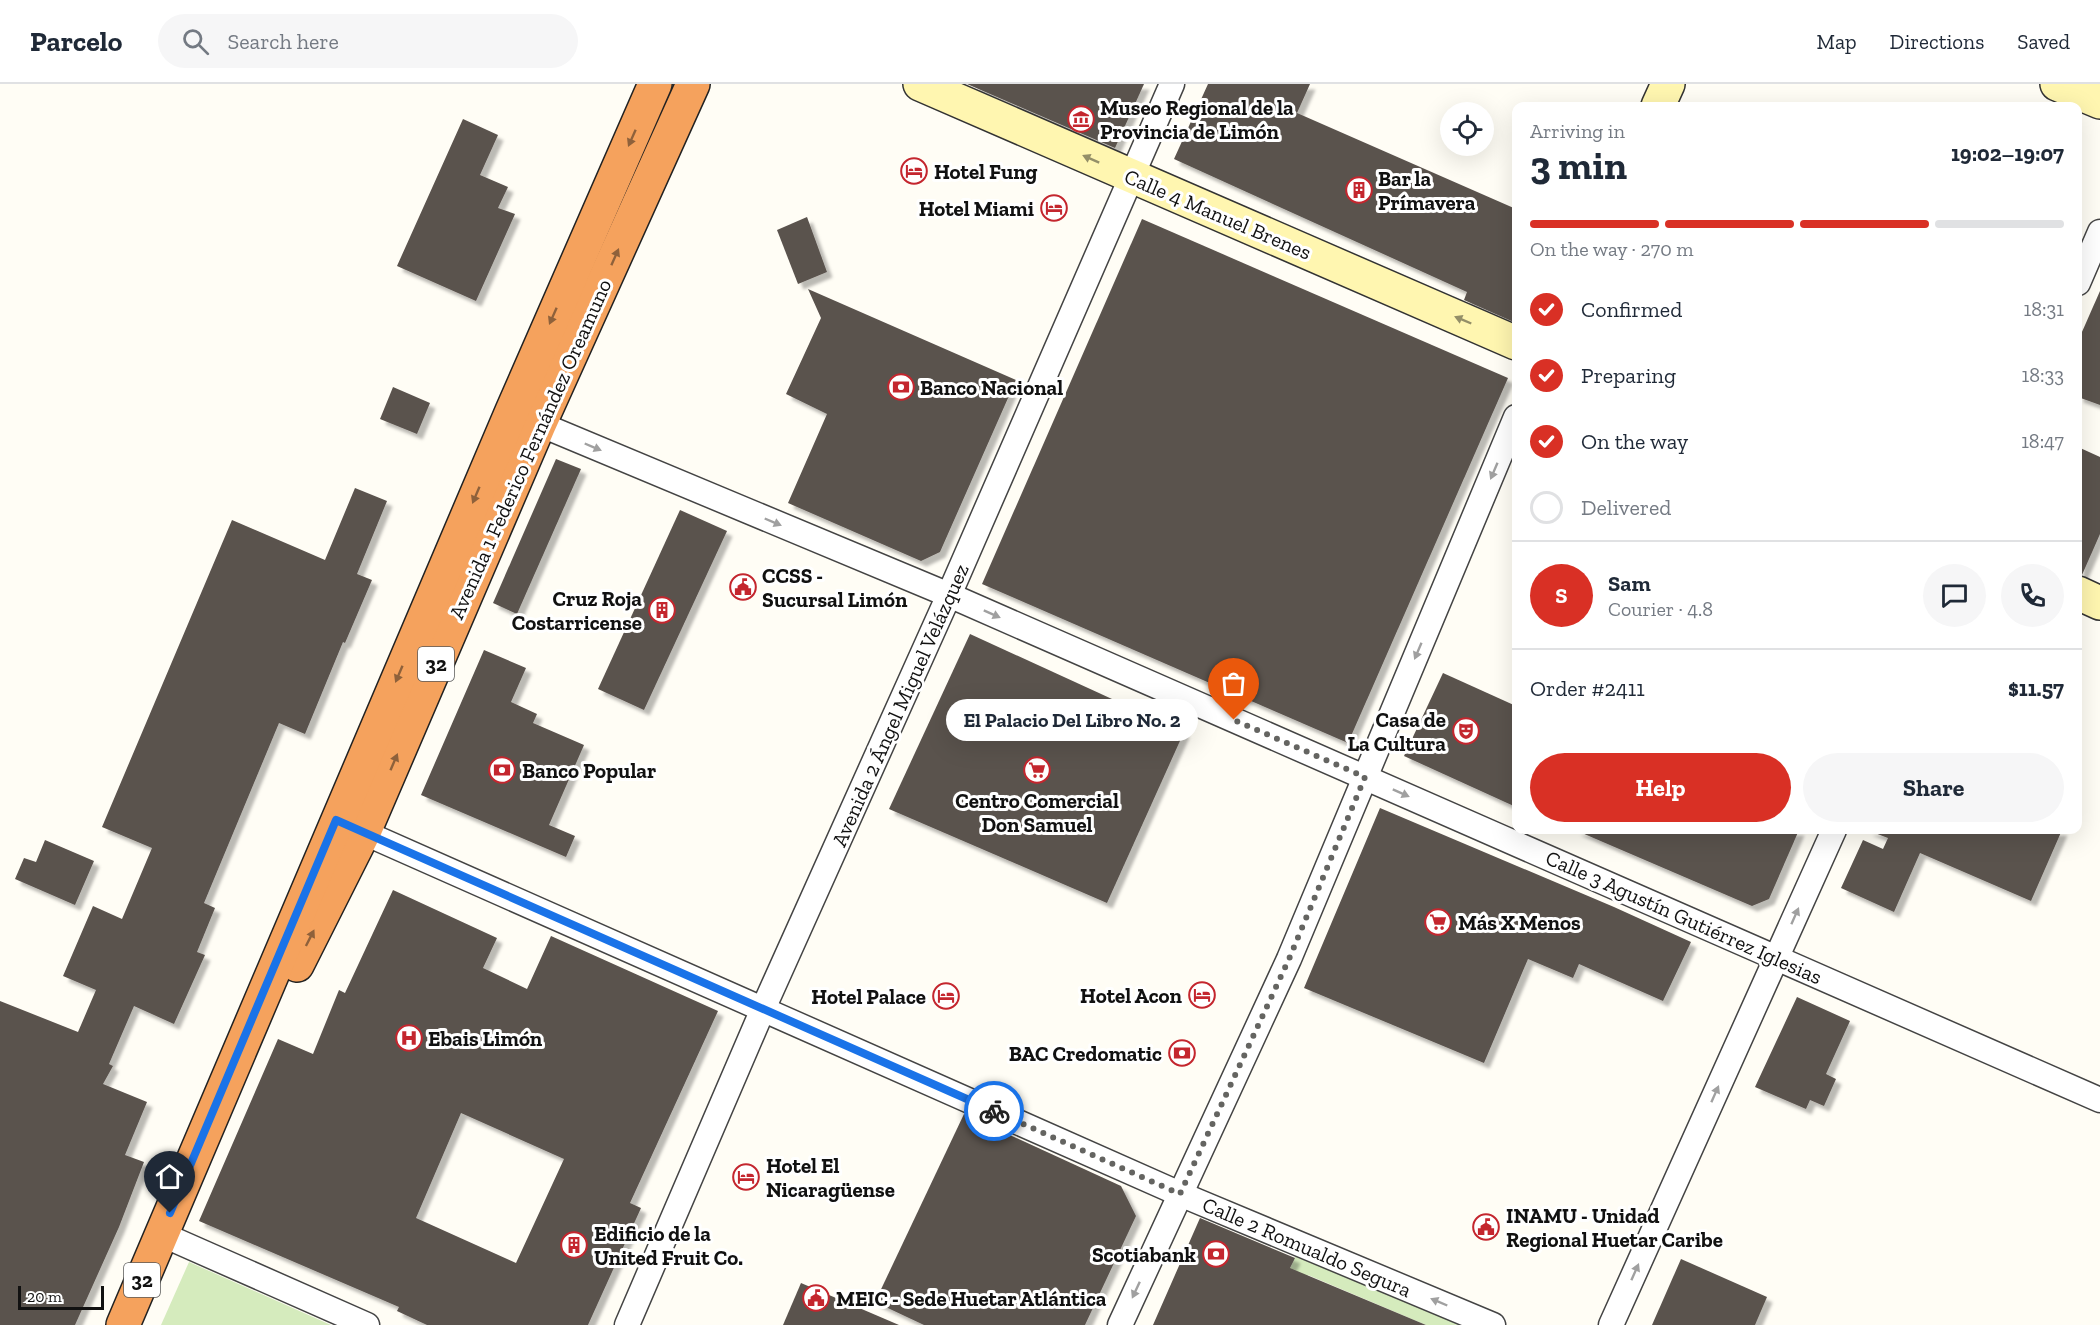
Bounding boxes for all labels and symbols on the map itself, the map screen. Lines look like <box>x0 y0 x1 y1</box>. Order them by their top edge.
place label: Museo Regional de la Provincia de Limón <box>1100 95 1294 144</box>
museum icon: Museo Regional de la Provincia de Limón <box>1066 104 1096 134</box>
one-way arrow <box>627 129 637 147</box>
one-way arrow <box>1083 154 1100 163</box>
hotel icon: Hotel Fung <box>899 156 929 186</box>
place label: Hotel Fung <box>934 159 1038 184</box>
street label: Calle 4 Manuel Brenes <box>1121 163 1315 265</box>
place label: Bar la Prímavera <box>1378 166 1476 215</box>
building icon: Bar la Prímavera <box>1344 175 1374 205</box>
hotel icon: Hotel Miami <box>1039 193 1069 223</box>
place label: Hotel Miami <box>919 196 1034 221</box>
one-way arrow <box>611 248 620 265</box>
street label: Avenida 1 Federico Fernández Oreamuno <box>443 275 617 623</box>
one-way arrow <box>548 307 558 325</box>
one-way arrow <box>1454 315 1471 324</box>
bank icon: Banco Nacional <box>886 372 916 402</box>
place label: Banco Nacional <box>920 375 1063 400</box>
one-way arrow <box>585 442 603 452</box>
one-way arrow <box>1489 462 1498 480</box>
one-way arrow <box>470 486 480 504</box>
one-way arrow <box>765 517 783 527</box>
street label: Avenida 2 Ángel Miguel Velázquez <box>826 560 974 850</box>
place label: CCSS - Sucursal Limón <box>762 563 908 612</box>
public building icon: CCSS - Sucursal Limón <box>728 572 758 602</box>
place label: Cruz Roja Costarricense <box>512 586 642 635</box>
building icon: Cruz Roja Costarricense <box>647 595 677 625</box>
one-way arrow <box>983 610 1001 619</box>
one-way arrow <box>1413 642 1423 660</box>
road number: 32 <box>418 647 454 681</box>
pin <box>1208 658 1259 720</box>
one-way arrow <box>394 666 404 684</box>
callout: El Palacio Del Libro No. 2 <box>946 699 1198 741</box>
place label: Casa de La Cultura <box>1347 707 1446 756</box>
theatre icon: Casa de La Cultura <box>1451 716 1481 746</box>
one-way arrow <box>389 753 399 771</box>
bank icon: Banco Popular <box>487 755 517 785</box>
supermarket icon: Centro Comercial Don Samuel <box>1022 755 1052 785</box>
place label: Banco Popular <box>522 758 656 783</box>
place label: Centro Comercial Don Samuel <box>955 788 1119 837</box>
one-way arrow <box>1393 789 1410 798</box>
street label: Calle 3 Agustín Gutiérrez Iglesias <box>1542 845 1826 989</box>
supermarket icon: Más X Menos <box>1423 907 1453 937</box>
one-way arrow <box>1791 907 1800 925</box>
place label: Más X Menos <box>1458 910 1581 935</box>
one-way arrow <box>305 930 315 947</box>
hotel icon: Hotel Acon <box>1187 980 1217 1010</box>
hotel icon: Hotel Palace <box>931 981 961 1011</box>
place label: Hotel Acon <box>1080 983 1183 1008</box>
place label: Hotel Palace <box>811 984 926 1009</box>
hospital icon: Ebais Limón <box>394 1023 424 1053</box>
place label: Ebais Limón <box>428 1026 543 1051</box>
bank icon: BAC Credomatic <box>1167 1038 1197 1068</box>
place label: BAC Credomatic <box>1009 1041 1162 1066</box>
courier <box>964 1081 1024 1141</box>
one-way arrow <box>1711 1085 1721 1103</box>
pin <box>144 1151 195 1213</box>
place label: Hotel El Nicaragüense <box>766 1153 895 1202</box>
hotel icon: Hotel El Nicaragüense <box>731 1162 761 1192</box>
street label: Calle 2 Romualdo Segura <box>1199 1192 1415 1302</box>
place label: INAMU - Unidad Regional Huetar Caribe <box>1506 1203 1723 1252</box>
public building icon: INAMU - Unidad Regional Huetar Caribe <box>1471 1212 1501 1242</box>
place label: Edificio de la United Fruit Co. <box>594 1221 743 1270</box>
building icon: Edificio de la United Fruit Co. <box>559 1230 589 1260</box>
bank icon: Scotiabank <box>1201 1239 1231 1269</box>
place label: Scotiabank <box>1092 1242 1196 1267</box>
one-way arrow <box>1630 1262 1640 1280</box>
road number: 32 <box>124 1263 160 1297</box>
one-way arrow <box>1131 1282 1141 1300</box>
scale bar <box>18 1283 104 1310</box>
public building icon: MEIC - Sede Huetar Atlántica <box>801 1283 831 1313</box>
place label: MEIC - Sede Huetar Atlántica <box>836 1286 1107 1311</box>
one-way arrow <box>1430 1297 1448 1307</box>

